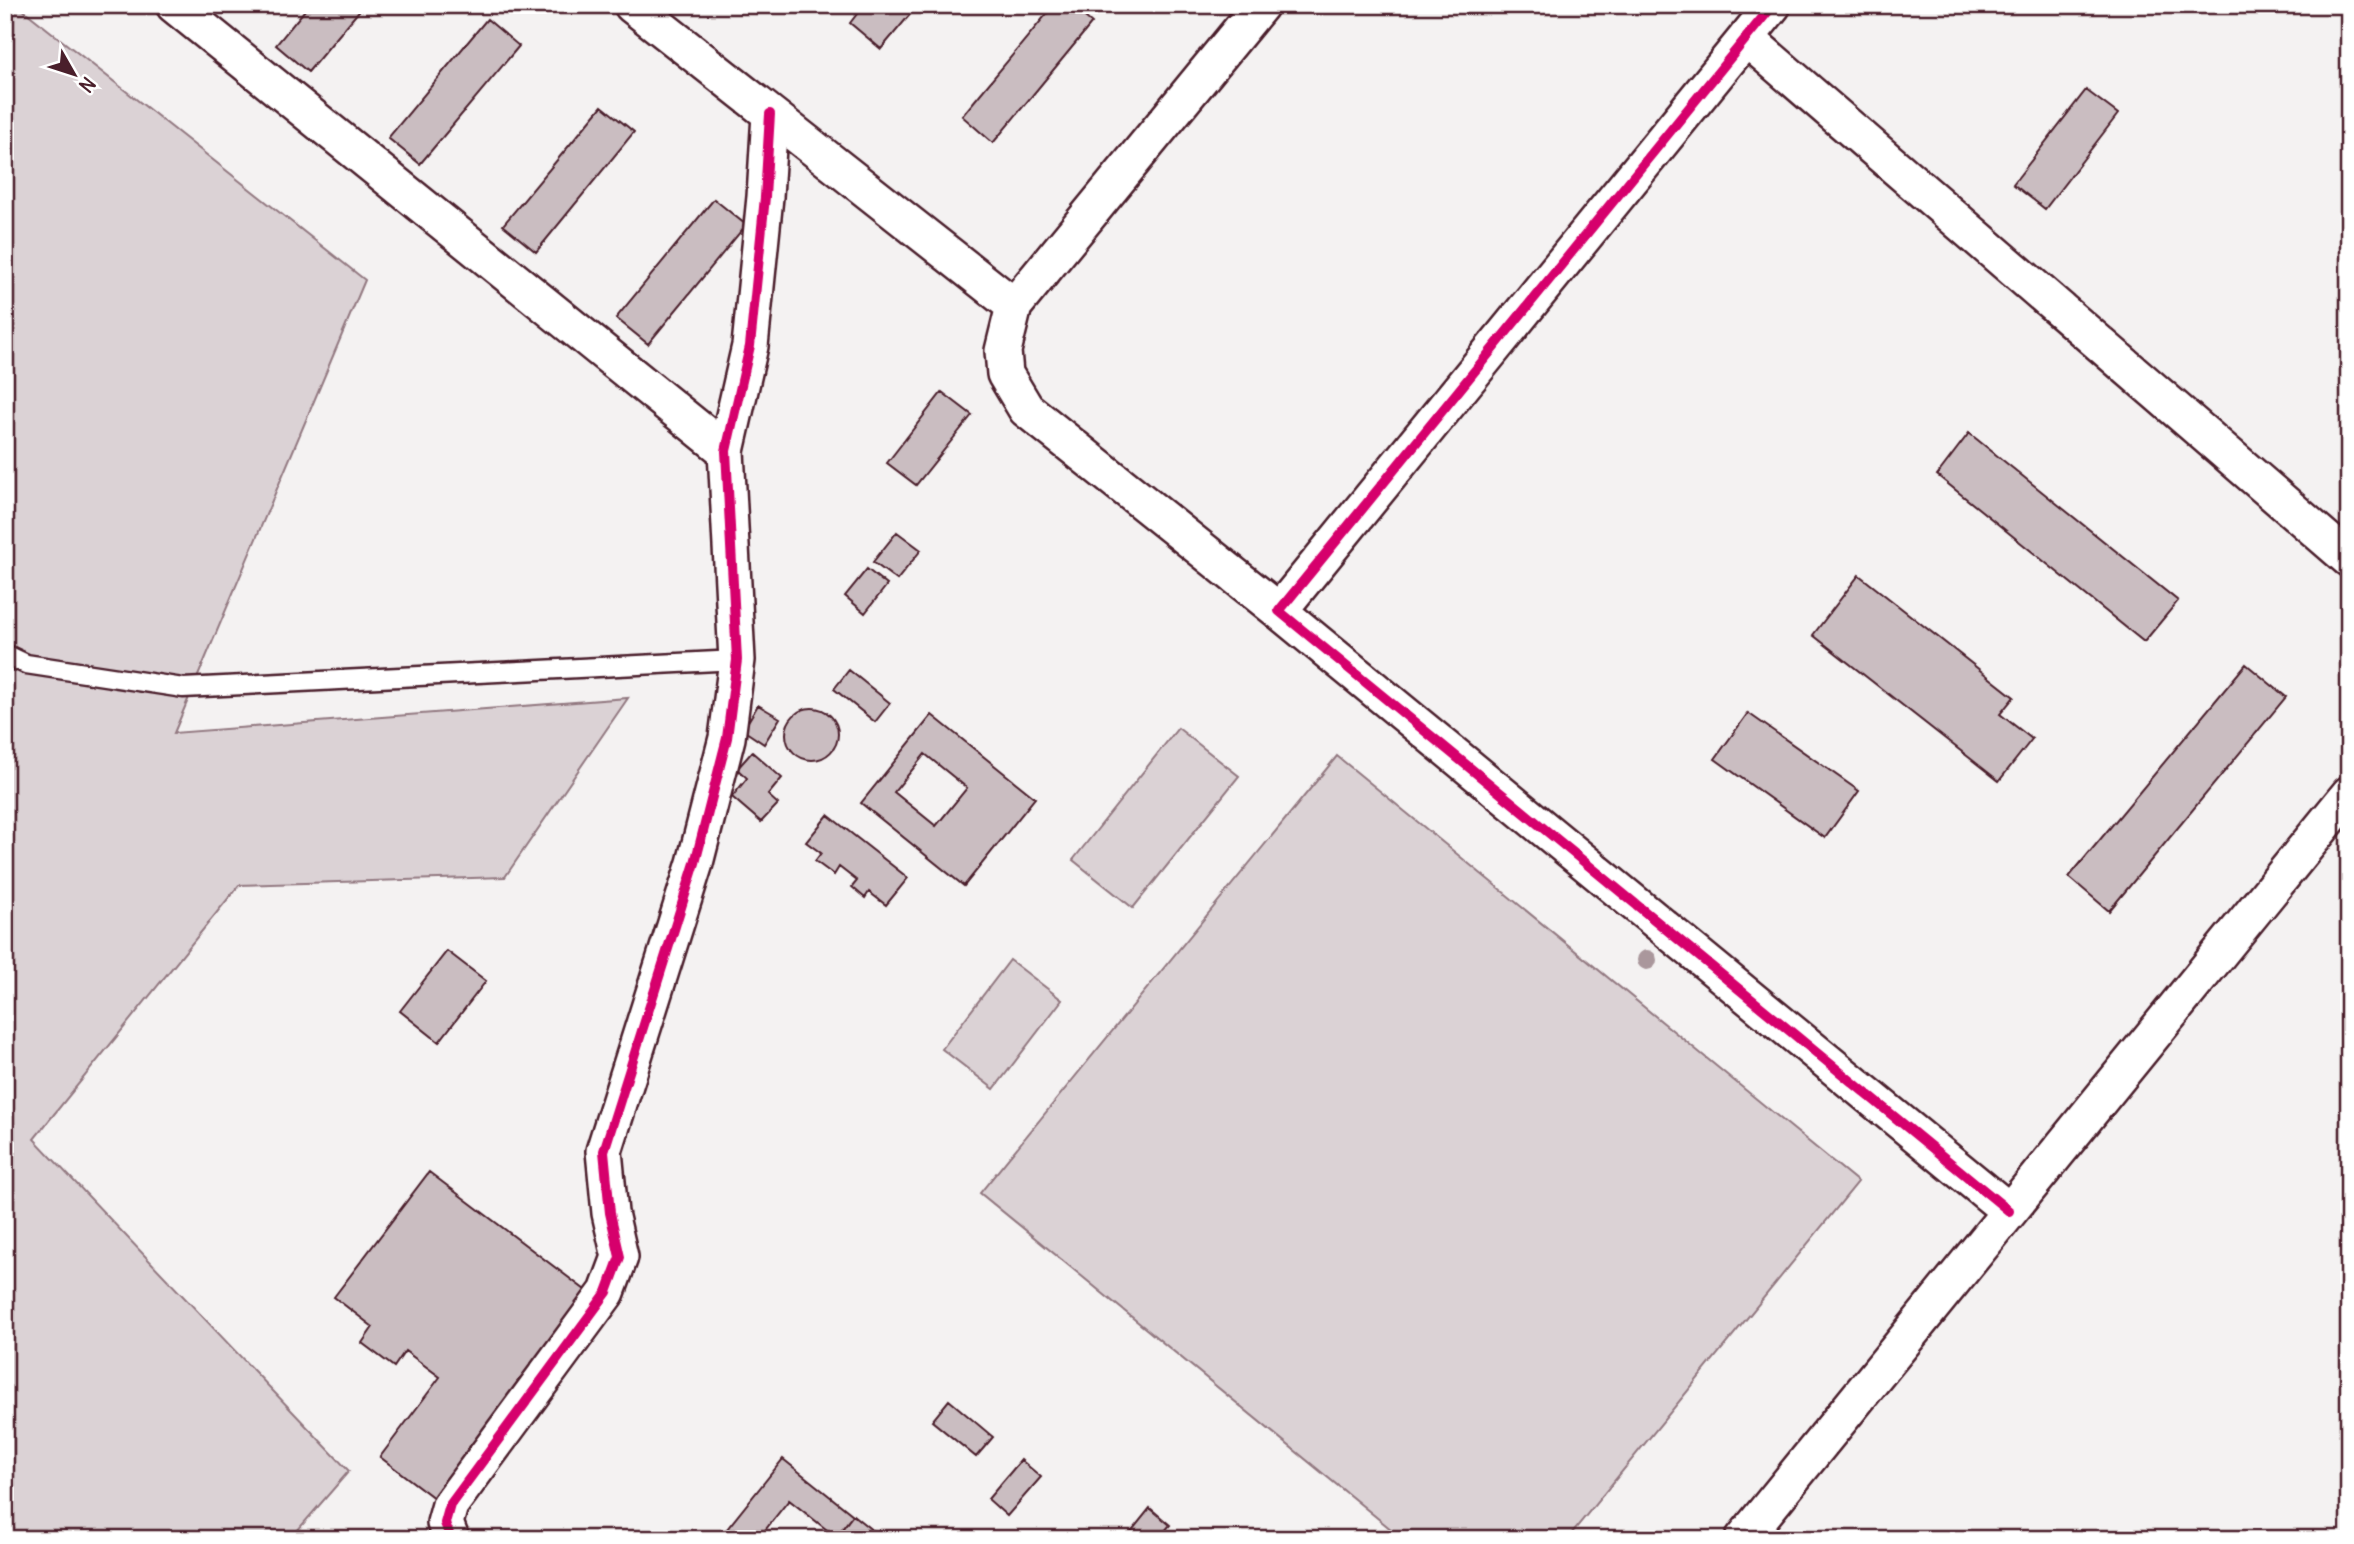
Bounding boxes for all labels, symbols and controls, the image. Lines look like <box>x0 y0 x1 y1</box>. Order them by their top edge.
north arrow <box>38 38 108 108</box>
text: N <box>74 72 101 97</box>

